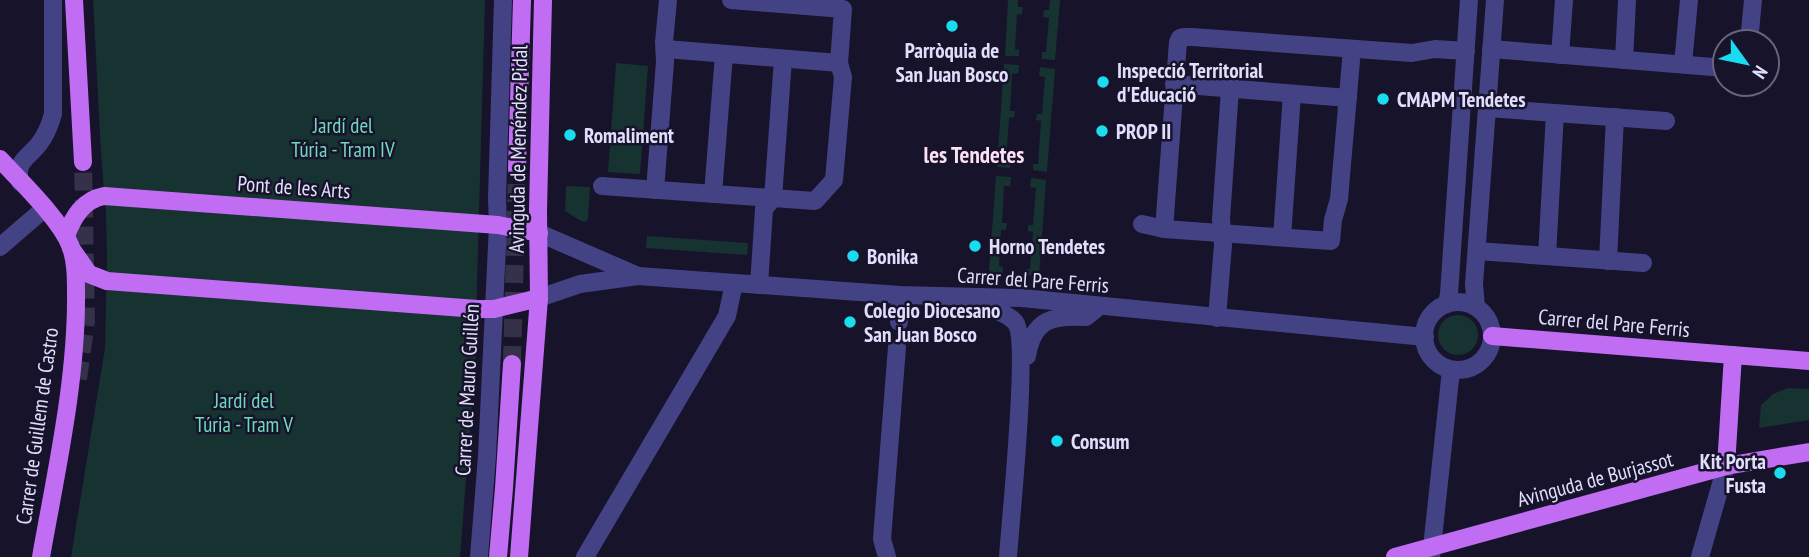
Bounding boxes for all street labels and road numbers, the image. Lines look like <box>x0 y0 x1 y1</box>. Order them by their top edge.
street label: Avinguda de Menéndez Pidal <box>503 45 533 253</box>
street label: Pont de les Arts <box>237 170 351 204</box>
street label: Carrer del Pare Ferris <box>956 261 1110 299</box>
street label: Carrer de Mauro Guillén <box>449 303 485 477</box>
street label: Carrer del Pare Ferris <box>1537 303 1691 343</box>
street label: Carrer de Guillem de Castro <box>10 326 64 526</box>
street label: Avinguda de Burjassot <box>1514 445 1676 513</box>

